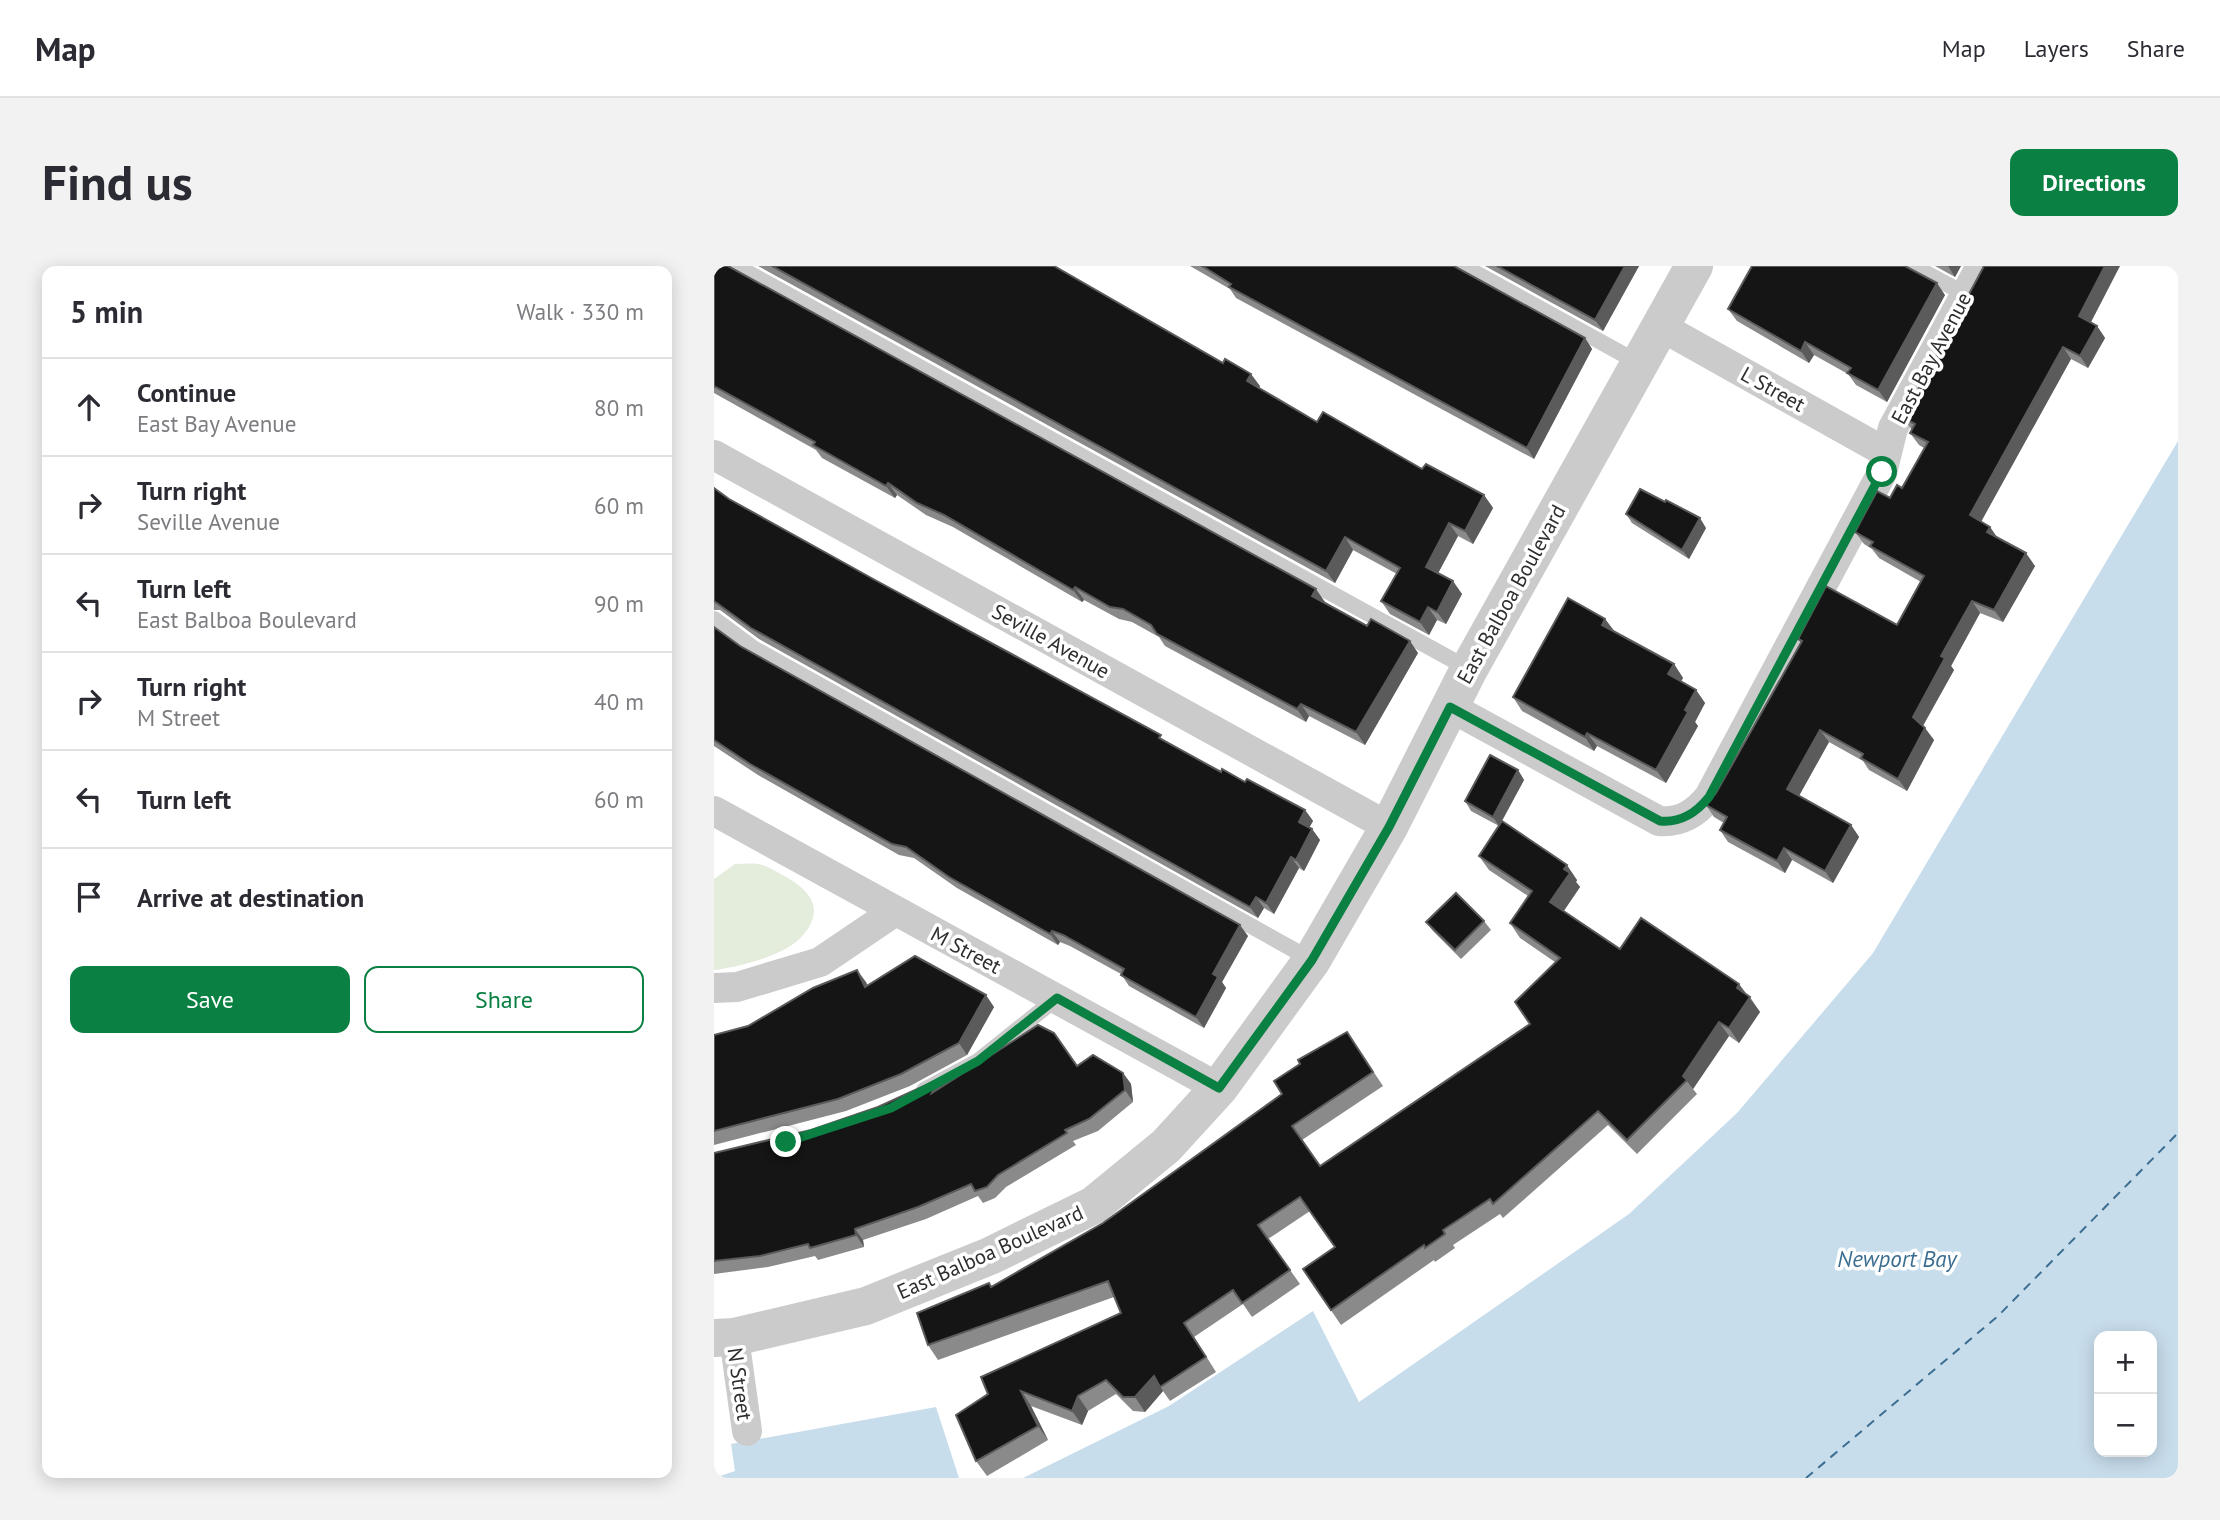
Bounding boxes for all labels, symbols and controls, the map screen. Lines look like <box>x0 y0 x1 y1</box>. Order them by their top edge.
text: Map <box>35 27 96 70</box>
text: Map <box>1942 33 1986 64</box>
text: Layers <box>2024 33 2089 64</box>
text: Share <box>2127 33 2185 64</box>
button: Directions <box>2010 149 2178 216</box>
text: Find us <box>42 150 193 214</box>
street label: East Bay Avenue <box>1885 287 1977 429</box>
text: 5 min <box>70 292 143 331</box>
text: Walk · 330 m <box>517 297 644 326</box>
street label: L Street <box>1736 360 1810 418</box>
text: Continue <box>137 376 236 409</box>
icon: ahead <box>70 388 108 426</box>
text: 80 m <box>594 393 644 422</box>
text: East Bay Avenue <box>137 409 296 438</box>
route start <box>1866 456 1897 487</box>
text: Turn right <box>137 474 246 507</box>
icon: right <box>70 486 108 524</box>
text: 60 m <box>594 491 644 520</box>
street label: East Balboa Boulevard <box>1451 500 1571 688</box>
text: Seville Avenue <box>137 507 280 536</box>
text: Turn left <box>137 572 231 605</box>
icon: left <box>70 584 108 622</box>
text: 90 m <box>594 589 644 618</box>
street label: Seville Avenue <box>987 598 1115 684</box>
text: East Balboa Boulevard <box>137 605 357 634</box>
text: Turn right <box>137 670 246 703</box>
icon: right <box>70 682 108 720</box>
text: 40 m <box>594 687 644 716</box>
text: M Street <box>137 703 220 732</box>
icon: left <box>70 780 108 818</box>
text: Turn left <box>137 783 231 816</box>
text: 60 m <box>594 785 644 814</box>
icon: arrive <box>70 878 108 916</box>
text: Arrive at destination <box>137 881 364 914</box>
street label: M Street <box>926 920 1006 980</box>
button: Save <box>70 966 350 1033</box>
button: Share <box>364 966 644 1033</box>
route end <box>770 1126 801 1157</box>
street label: East Balboa Boulevard <box>893 1199 1087 1305</box>
water label: Newport Bay <box>1837 1244 1959 1273</box>
map controls <box>2094 1331 2157 1457</box>
button: + <box>2094 1331 2157 1394</box>
street label: N Street <box>722 1346 758 1422</box>
button: − <box>2094 1394 2157 1457</box>

